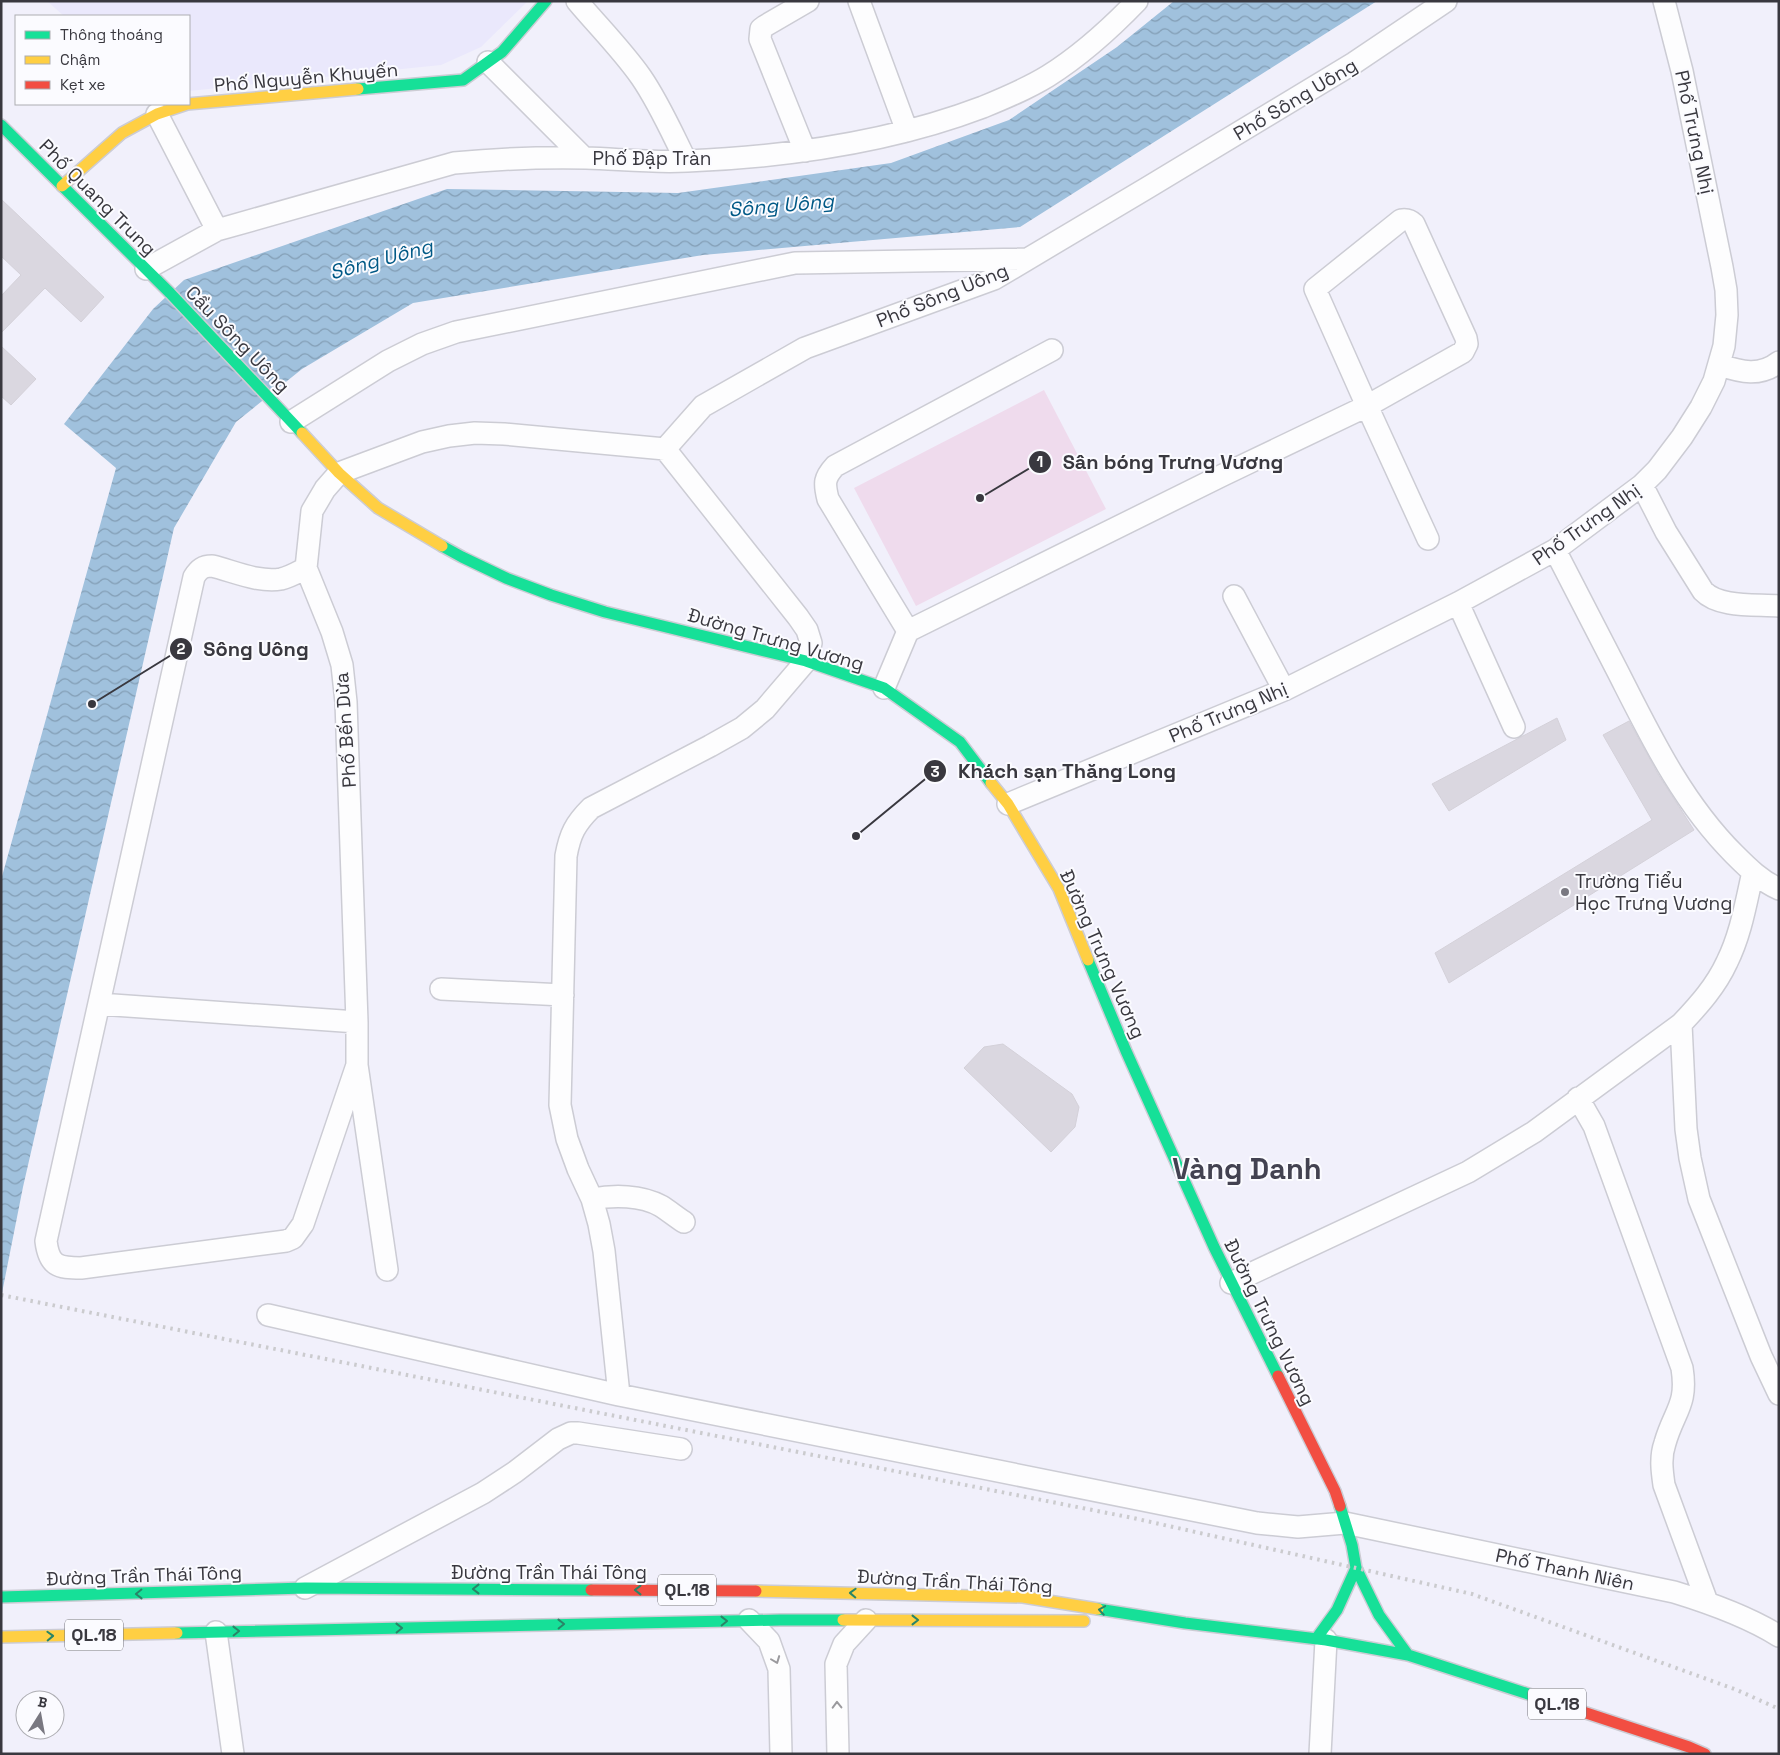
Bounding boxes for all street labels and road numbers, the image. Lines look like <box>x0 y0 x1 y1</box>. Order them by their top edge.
street label: Phố Sông Uông <box>1229 53 1362 146</box>
street label: Phố Nguyễn Khuyến <box>213 57 399 98</box>
street label: Phố Trưng Nhị <box>1669 68 1720 196</box>
street label: Phố Quang Trung <box>34 134 161 261</box>
street label: Phố Đập Tràn <box>593 146 712 171</box>
street label: Phố Sông Uông <box>873 258 1012 333</box>
street label: Cầu Sông Uông <box>180 280 295 398</box>
street label: Phố Trưng Nhị <box>1527 478 1645 571</box>
street label: Đường Trưng Vương <box>685 602 867 677</box>
street label: Phố Bến Dừa <box>329 671 362 789</box>
street label: Phố Trưng Nhị <box>1165 676 1291 749</box>
street label: Đường Trưng Vương <box>1054 866 1151 1043</box>
street label: Đường Trưng Vương <box>1218 1235 1321 1410</box>
street label: Phố Thanh Niên <box>1493 1543 1637 1596</box>
street label: Đường Trần Thái Tông <box>46 1560 242 1591</box>
street label: Đường Trần Thái Tông <box>451 1560 647 1585</box>
street label: Đường Trần Thái Tông <box>856 1564 1054 1599</box>
road number: QL.18 <box>658 1574 716 1606</box>
road number: QL.18 <box>65 1620 123 1650</box>
road number: QL.18 <box>1528 1688 1586 1720</box>

